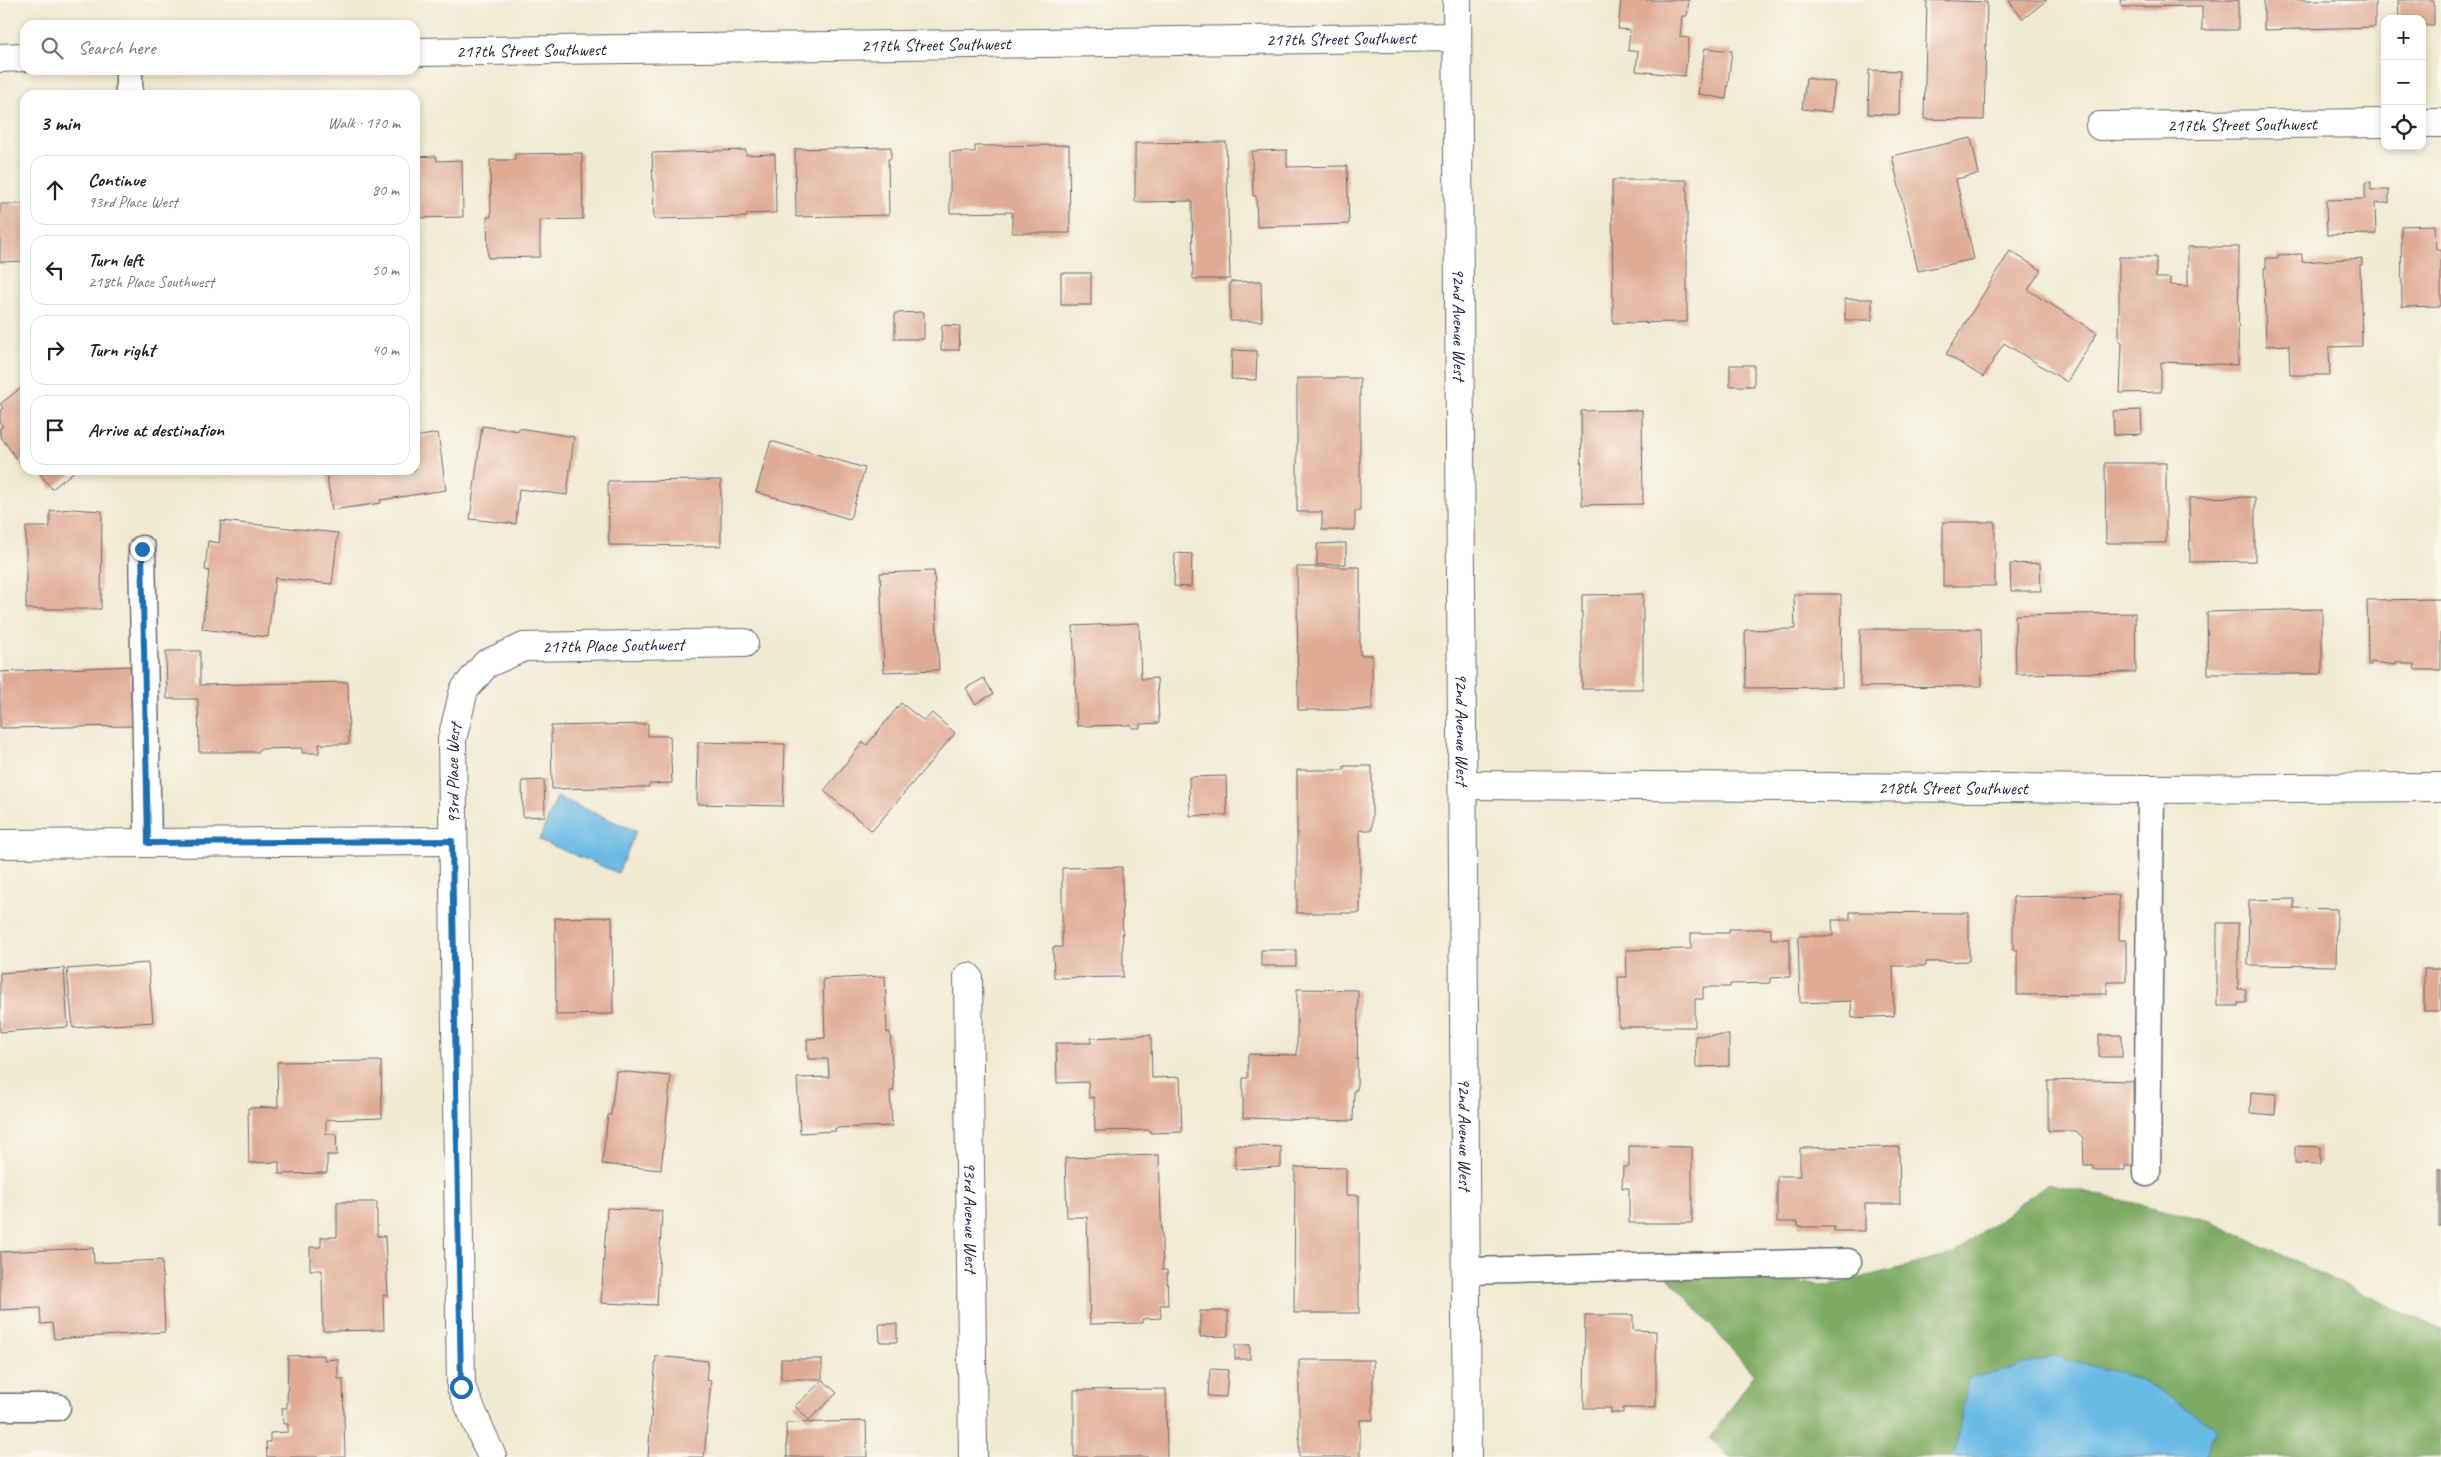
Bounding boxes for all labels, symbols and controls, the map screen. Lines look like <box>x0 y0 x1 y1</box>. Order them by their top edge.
map controls <box>2381 15 2426 150</box>
button: + <box>2381 15 2426 60</box>
search box <box>20 20 420 75</box>
street label: 217th Street Southwest <box>1266 27 1418 51</box>
street label: 217th Street Southwest <box>861 32 1013 57</box>
icon: search <box>38 34 66 62</box>
text: Search here <box>78 36 155 60</box>
street label: 217th Street Southwest <box>456 38 608 62</box>
button: − <box>2381 60 2426 105</box>
button: locate <box>2381 105 2426 150</box>
text: 3 min <box>40 110 80 136</box>
text: Walk · 170 m <box>328 113 400 133</box>
street label: 217th Street Southwest <box>2167 113 2319 136</box>
text: Continue <box>88 168 145 192</box>
icon: ahead <box>41 176 69 204</box>
text: 80 m <box>372 180 399 200</box>
text: 93rd Place West <box>88 192 178 212</box>
text: Turn left <box>88 248 143 272</box>
icon: left <box>41 256 69 284</box>
text: 50 m <box>372 260 399 280</box>
street label: 92nd Avenue West <box>1448 268 1471 383</box>
text: 218th Place Southwest <box>88 272 214 292</box>
icon: right <box>41 336 69 364</box>
text: Turn right <box>88 338 155 362</box>
text: 40 m <box>372 340 399 360</box>
icon: arrive <box>41 416 69 444</box>
text: Arrive at destination <box>88 418 224 442</box>
route end <box>131 538 154 561</box>
street label: 217th Place Southwest <box>542 633 687 658</box>
street label: 92nd Avenue West <box>1451 673 1473 788</box>
street label: 93rd Place West <box>441 718 467 824</box>
street label: 218th Street Southwest <box>1878 776 2030 799</box>
street label: 92nd Avenue West <box>1453 1078 1476 1193</box>
street label: 93rd Avenue West <box>959 1161 982 1276</box>
route start <box>450 1376 473 1399</box>

